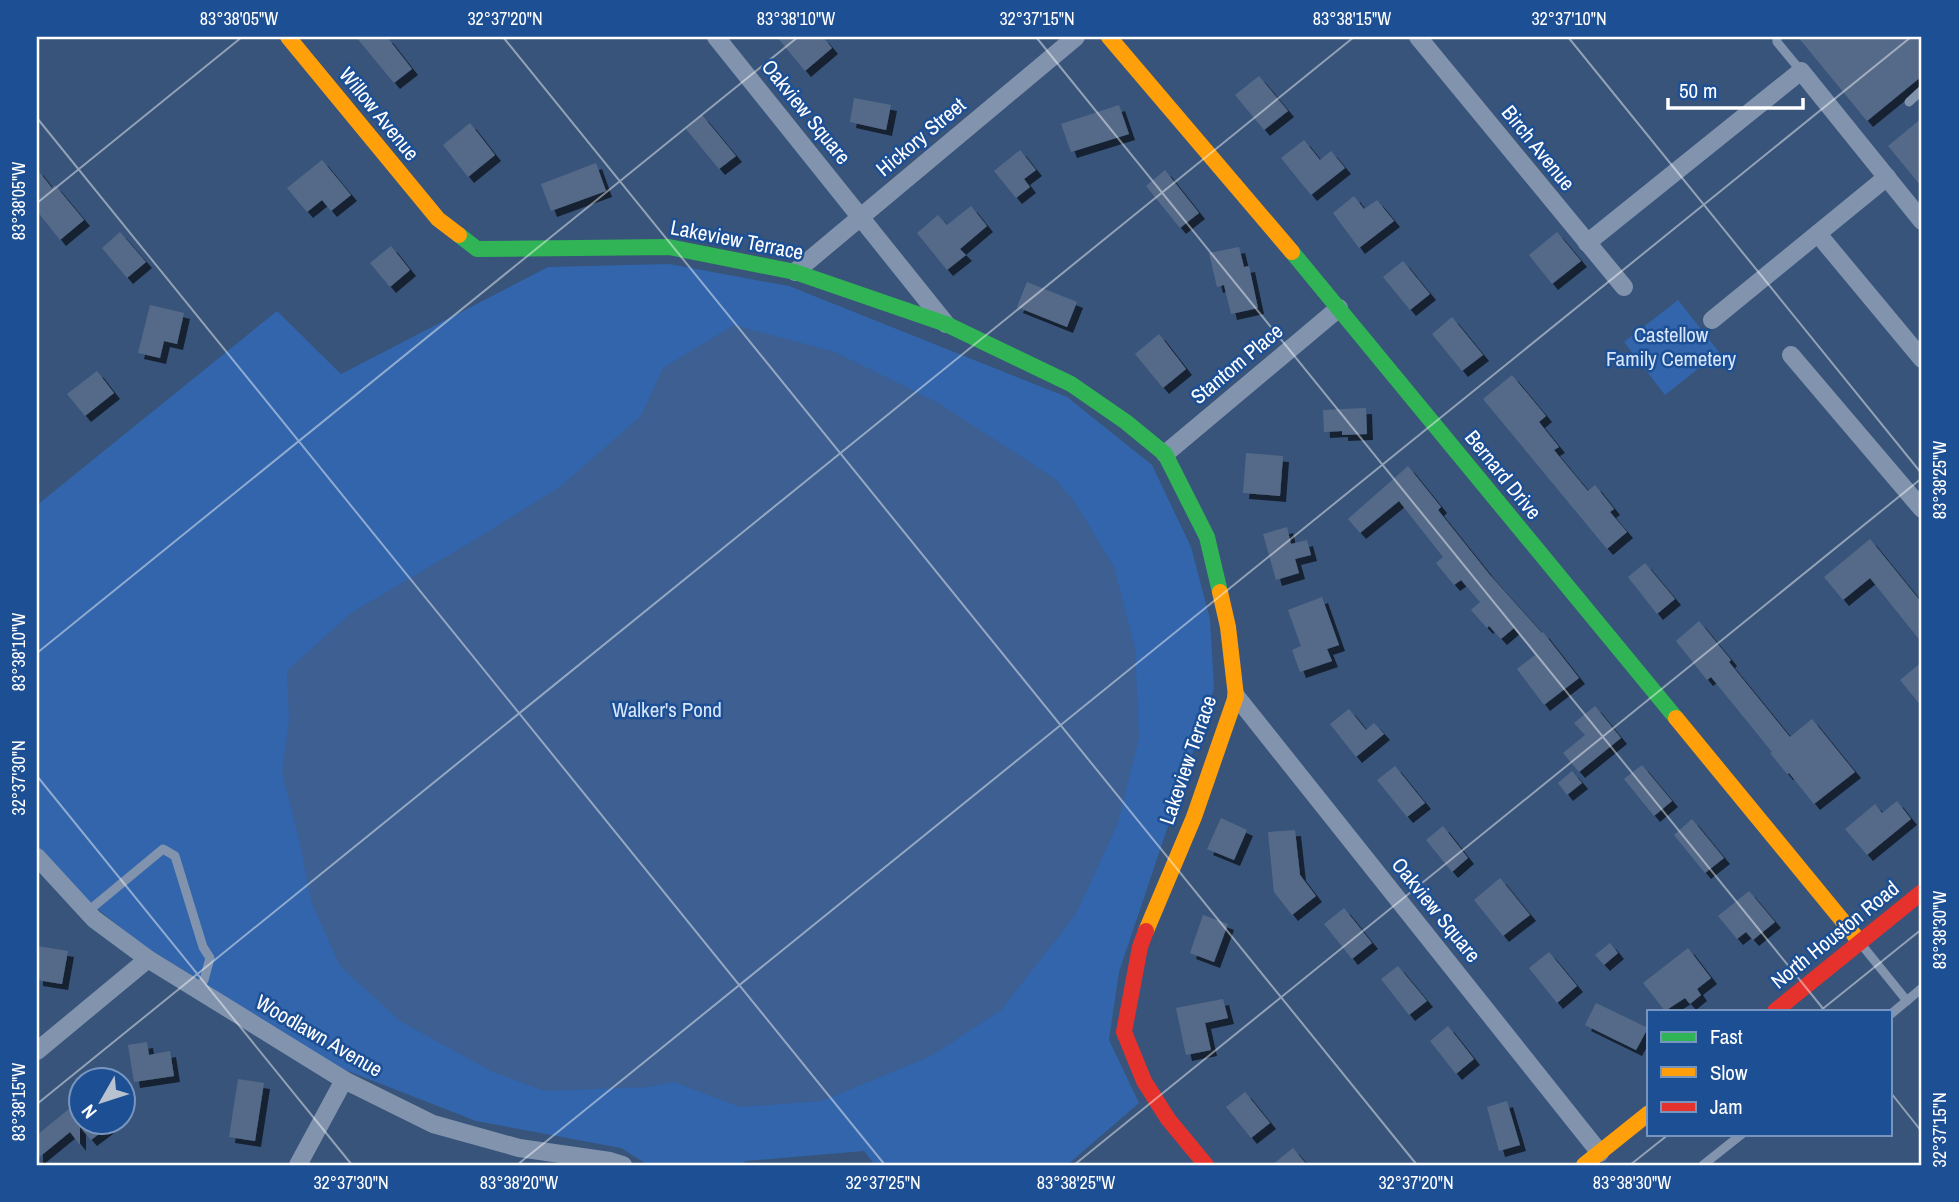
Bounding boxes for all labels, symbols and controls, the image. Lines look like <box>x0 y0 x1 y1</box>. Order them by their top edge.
text: 83°38'05"W <box>200 6 278 31</box>
text: 32°37'20"N <box>467 6 543 31</box>
text: 83°38'10"W <box>757 6 835 31</box>
text: 32°37'15"N <box>999 6 1075 31</box>
text: 83°38'15"W <box>1313 6 1391 31</box>
text: 32°37'10"N <box>1531 6 1607 31</box>
street label: Oakview Square <box>755 53 858 170</box>
street label: Willow Avenue <box>333 61 426 167</box>
scale bar <box>1668 66 1803 110</box>
text: 50 m <box>1679 76 1717 105</box>
street label: Hickory Street <box>870 90 972 183</box>
street label: Birch Avenue <box>1495 99 1582 197</box>
text: 83°38'05"W <box>6 162 31 240</box>
street label: Lakeview Terrace <box>668 212 806 267</box>
street label: Stantom Place <box>1184 317 1289 411</box>
park label: Castellow Family Cemetery <box>1606 320 1737 373</box>
street label: Bernard Drive <box>1458 424 1548 525</box>
text: 83°38'25"W <box>1927 441 1952 519</box>
text: 83°38'10"W <box>6 613 31 691</box>
street label: Lakeview Terrace <box>1152 691 1223 828</box>
park label: Walker's Pond <box>612 695 722 724</box>
text: 32°37'30"N <box>6 740 31 816</box>
street label: Oakview Square <box>1385 851 1488 968</box>
street label: North Houston Road <box>1765 874 1905 995</box>
text: 83°38'30"W <box>1927 891 1952 969</box>
street label: Woodlawn Avenue <box>250 987 388 1084</box>
legend <box>1647 1010 1892 1136</box>
text: Fast <box>1710 1022 1743 1051</box>
text: Slow <box>1710 1058 1748 1087</box>
text: 83°38'15"W <box>6 1063 31 1141</box>
north arrow <box>66 1066 136 1136</box>
text: Jam <box>1710 1092 1743 1121</box>
text: 32°37'15"N <box>1927 1092 1952 1168</box>
text: N <box>75 1099 102 1124</box>
text: 32°37'30"N <box>313 1170 389 1195</box>
text: 83°38'20"W <box>480 1170 558 1195</box>
text: 32°37'25"N <box>845 1170 921 1195</box>
text: 83°38'25"W <box>1037 1170 1115 1195</box>
text: 32°37'20"N <box>1378 1170 1454 1195</box>
text: 83°38'30"W <box>1593 1170 1671 1195</box>

